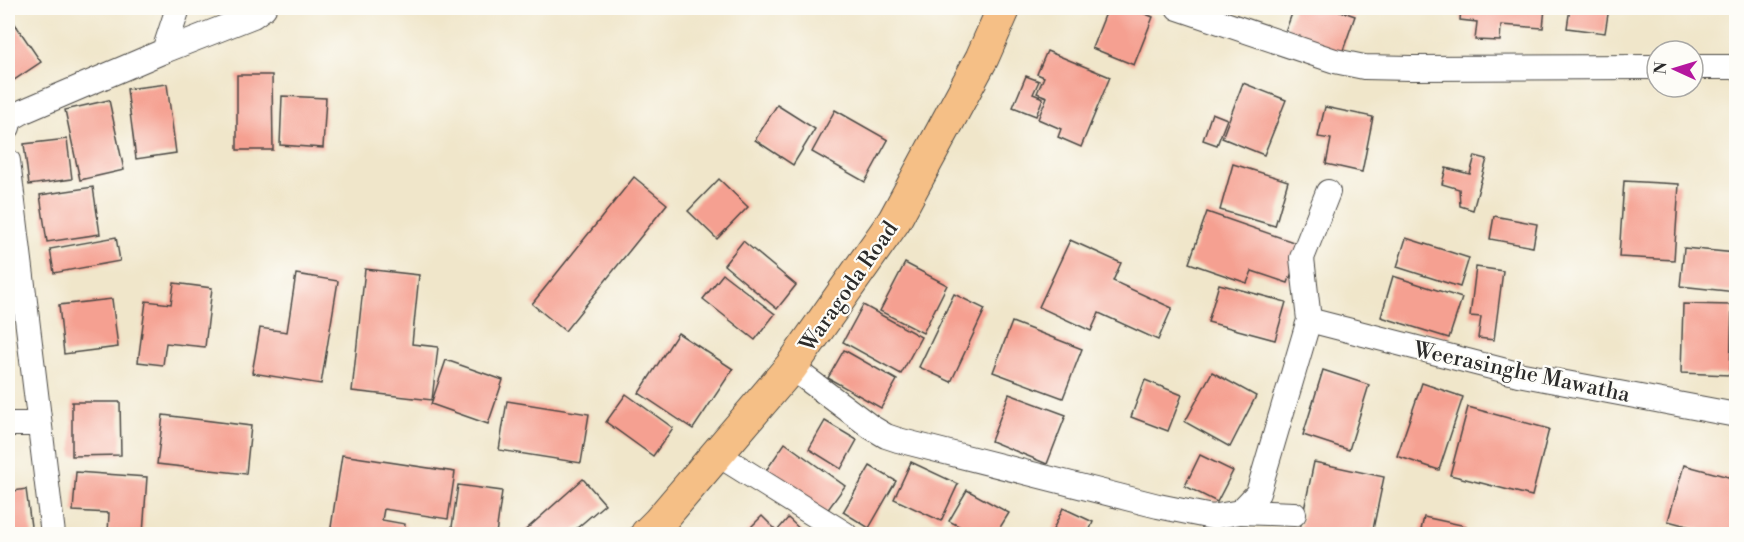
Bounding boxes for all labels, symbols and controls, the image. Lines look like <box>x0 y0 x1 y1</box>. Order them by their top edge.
north arrow <box>1645 39 1705 99</box>
text: N <box>1651 61 1671 75</box>
street label: Waragoda Road <box>794 216 905 358</box>
street label: Weerasinghe Mawatha <box>1410 336 1633 409</box>

